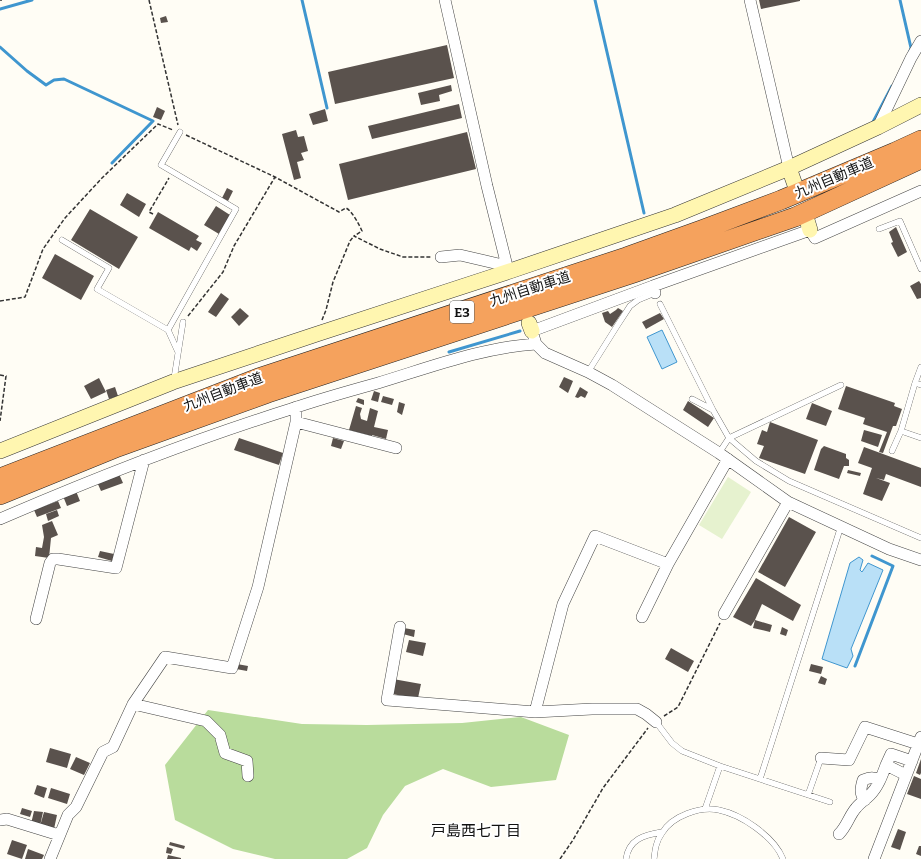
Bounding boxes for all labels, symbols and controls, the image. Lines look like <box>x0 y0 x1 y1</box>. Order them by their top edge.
street label: 九州自動車道 <box>792 154 876 202</box>
street label: 九州自動車道 <box>487 268 573 310</box>
road number: E3 <box>450 301 474 323</box>
street label: 九州自動車道 <box>181 369 265 415</box>
district label: 戸島西七丁目 <box>431 822 521 840</box>

